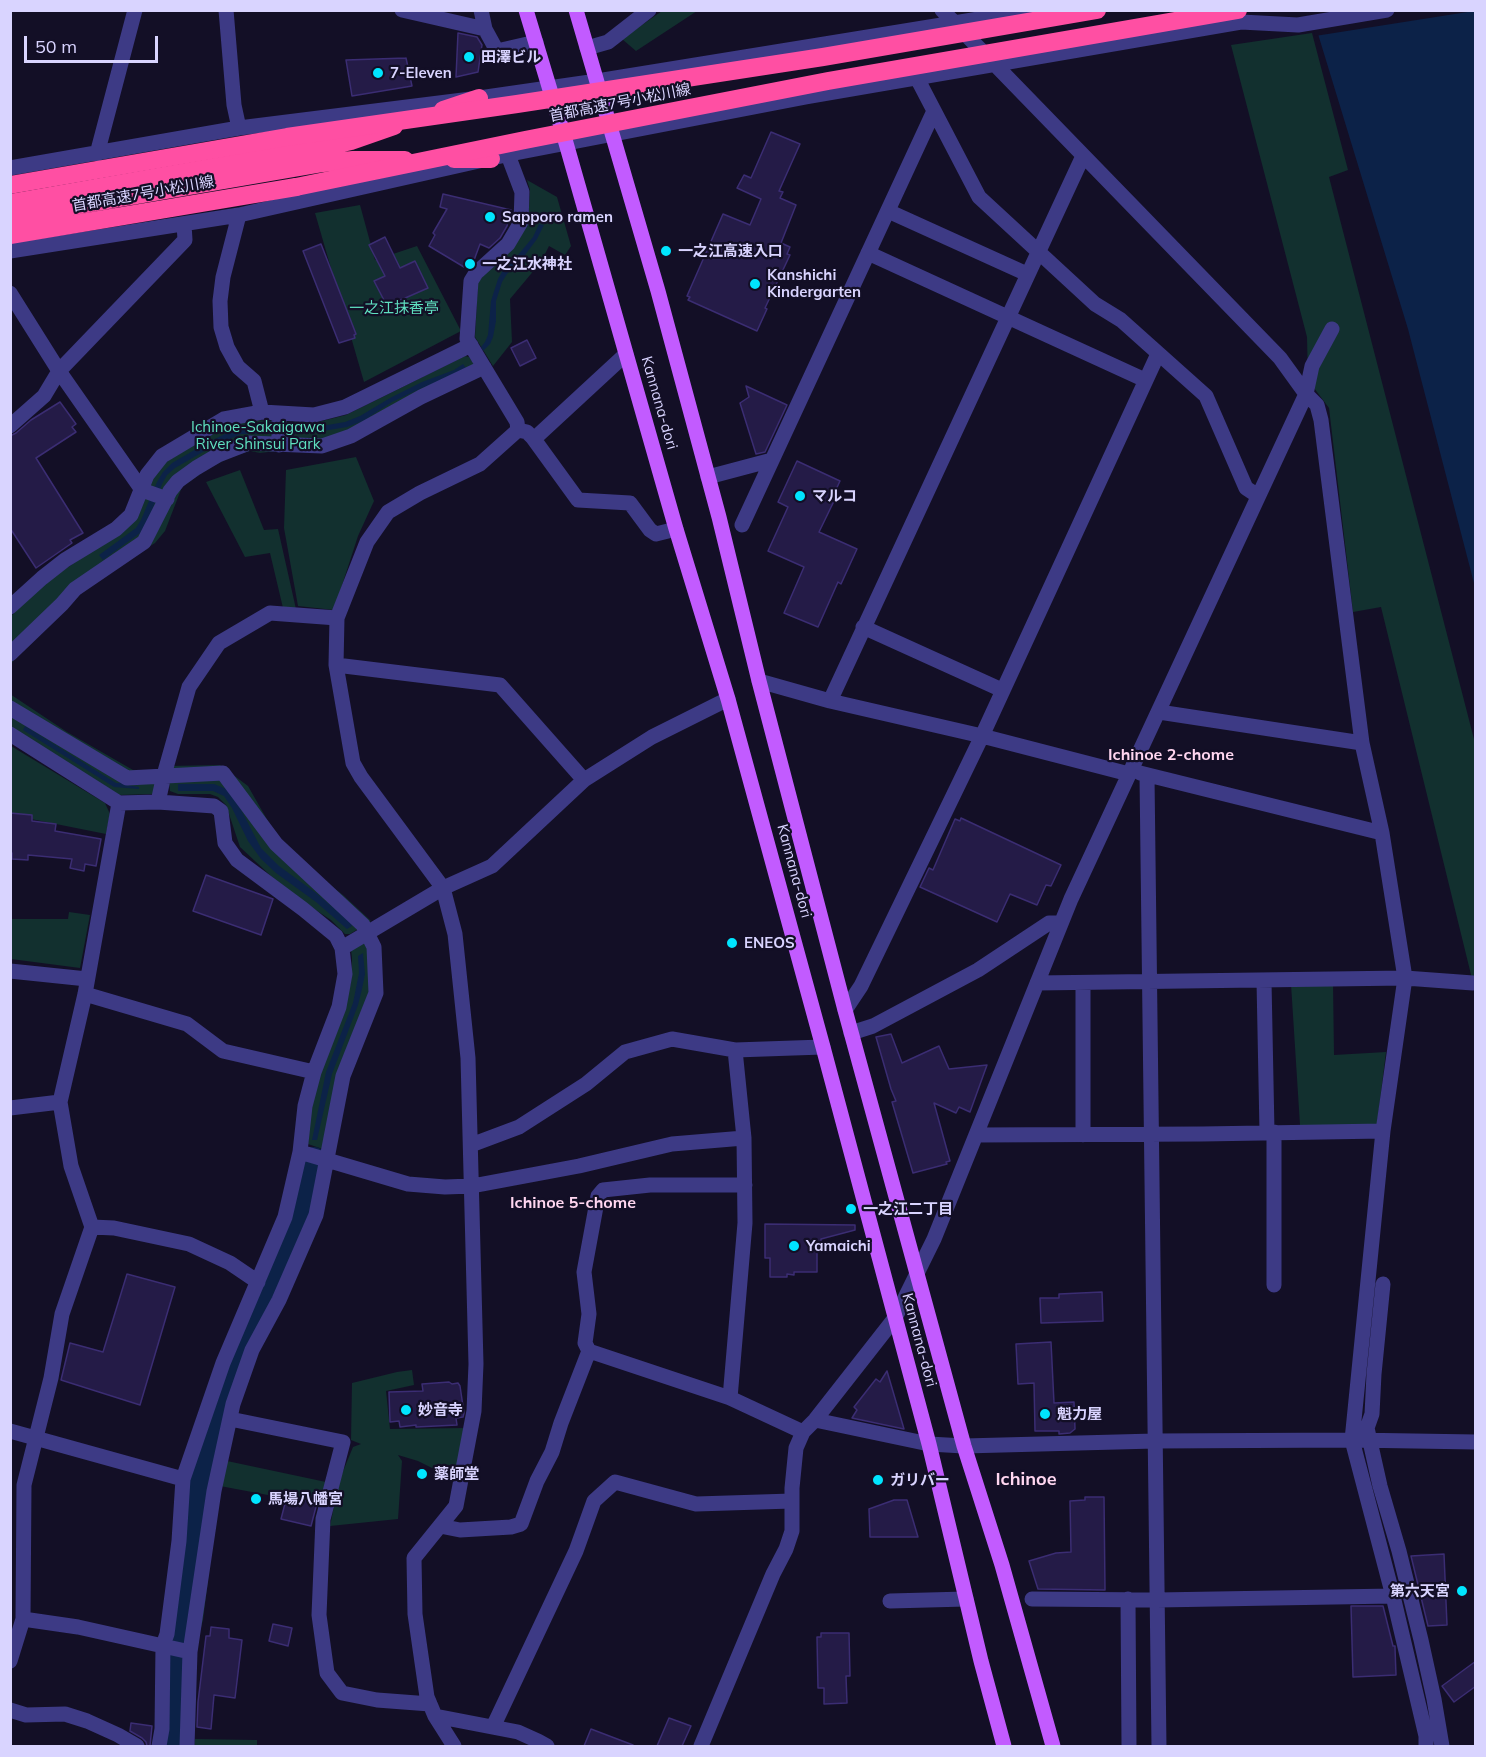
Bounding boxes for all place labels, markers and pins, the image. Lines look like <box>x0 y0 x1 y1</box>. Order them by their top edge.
place label: 田澤ビル <box>481 48 541 66</box>
marker: 田澤ビル <box>462 50 476 64</box>
place label: 7-Eleven <box>390 64 452 82</box>
marker: 7-Eleven <box>371 66 385 80</box>
place label: Sapporo ramen <box>502 208 613 226</box>
marker: Sapporo ramen <box>483 210 497 224</box>
place label: 一之江高速入口 <box>678 242 783 260</box>
marker: 一之江高速入口 <box>659 244 673 258</box>
place label: 一之江水神社 <box>482 255 572 273</box>
marker: 一之江水神社 <box>463 257 477 271</box>
place label: Kanshichi Kindergarten <box>767 266 861 301</box>
marker: Kanshichi Kindergarten <box>748 277 762 291</box>
place label: マルコ <box>812 487 857 505</box>
marker: マルコ <box>793 489 807 503</box>
place label: ENEOS <box>744 934 795 952</box>
marker: ENEOS <box>725 936 739 950</box>
place label: 一之江二丁目 <box>863 1200 953 1218</box>
marker: 一之江二丁目 <box>844 1202 858 1216</box>
place label: Yamaichi <box>806 1237 871 1255</box>
marker: Yamaichi <box>787 1239 801 1253</box>
place label: 妙音寺 <box>418 1401 463 1419</box>
marker: 妙音寺 <box>399 1403 413 1417</box>
place label: 魁力屋 <box>1057 1405 1102 1423</box>
marker: 魁力屋 <box>1038 1407 1052 1421</box>
place label: 薬師堂 <box>434 1465 479 1483</box>
marker: 薬師堂 <box>415 1467 429 1481</box>
place label: ガリバー <box>890 1471 950 1489</box>
marker: ガリバー <box>871 1473 885 1487</box>
place label: 馬場八幡宮 <box>268 1490 343 1508</box>
marker: 馬場八幡宮 <box>249 1492 263 1506</box>
place label: 第六天宮 <box>1390 1582 1450 1600</box>
marker: 第六天宮 <box>1455 1584 1469 1598</box>

